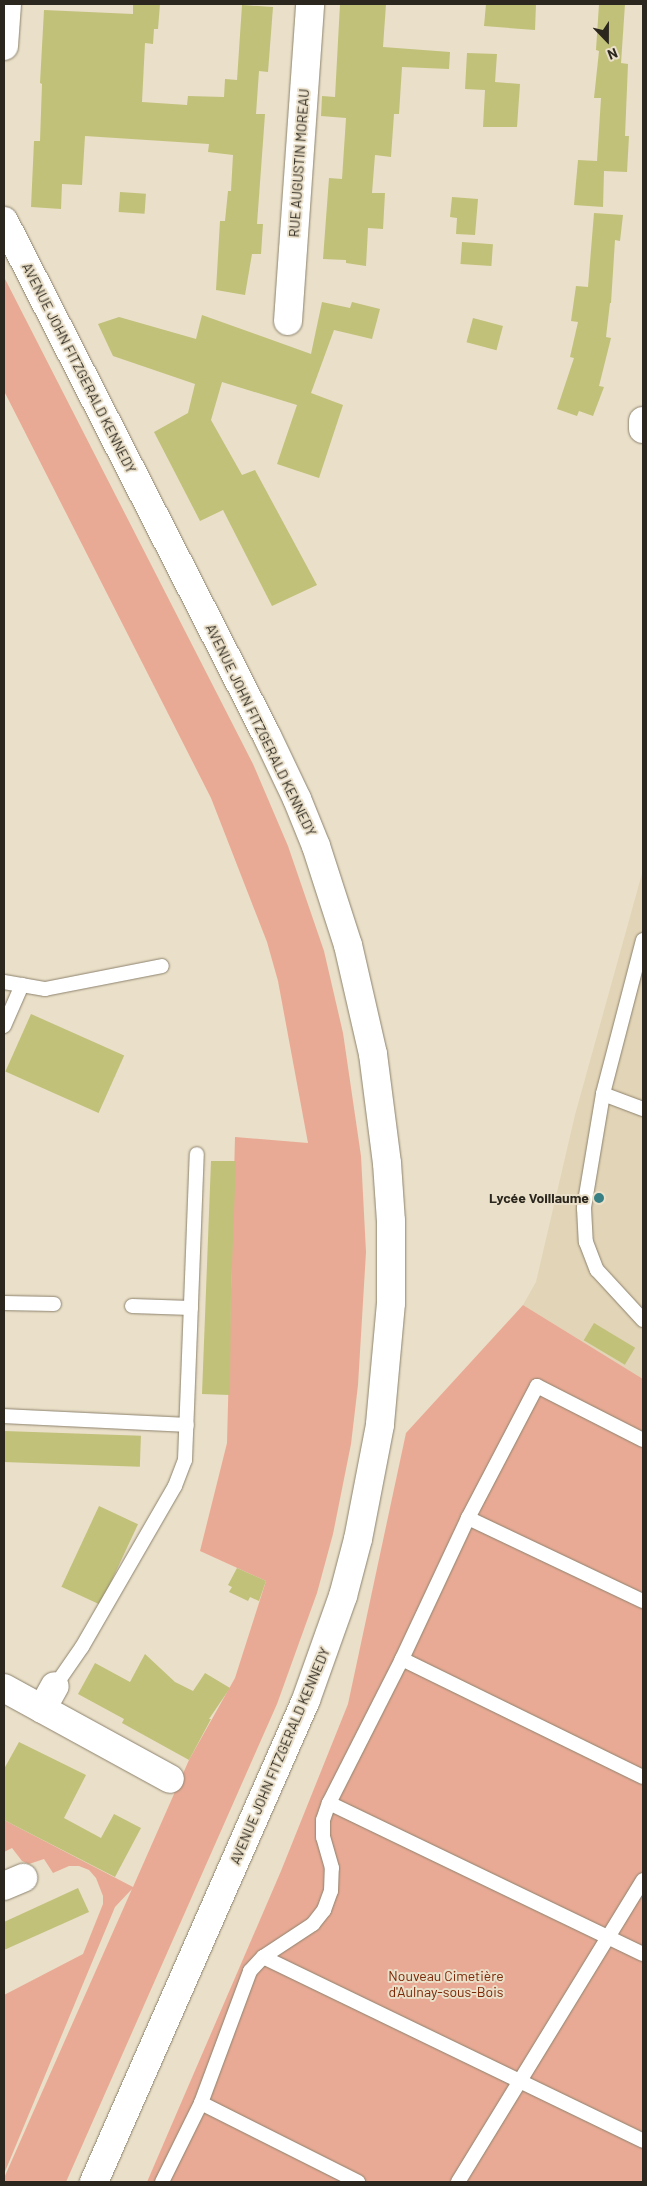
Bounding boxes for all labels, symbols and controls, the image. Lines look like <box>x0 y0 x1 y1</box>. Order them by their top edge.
north arrow <box>582 15 632 65</box>
text: N <box>605 45 620 64</box>
street label: RUE AUGUSTIN MOREAU <box>285 88 313 238</box>
street label: AVENUE JOHN FITZGERALD KENNEDY <box>18 260 140 476</box>
street label: AVENUE JOHN FITZGERALD KENNEDY <box>202 621 320 839</box>
place label: Lycée Voillaume <box>489 1190 589 1206</box>
marker: Lycée Voillaume <box>593 1192 605 1204</box>
street label: AVENUE JOHN FITZGERALD KENNEDY <box>227 1645 333 1867</box>
park label: Nouveau Cimetière d'Aulnay-sous-Bois <box>388 1968 504 2000</box>

